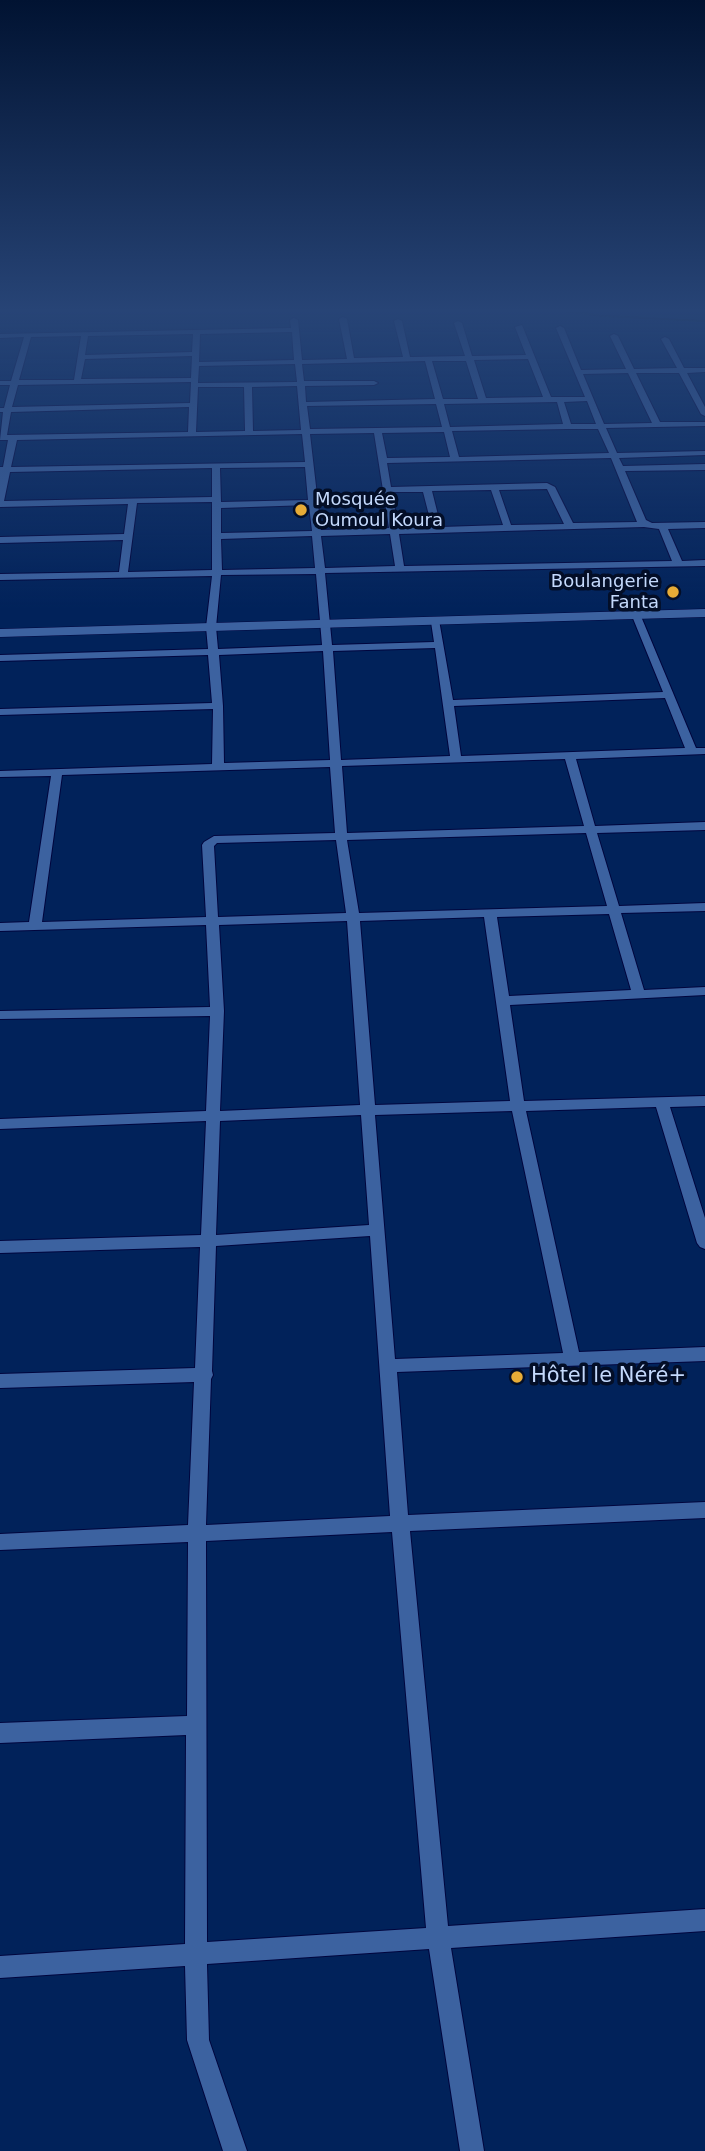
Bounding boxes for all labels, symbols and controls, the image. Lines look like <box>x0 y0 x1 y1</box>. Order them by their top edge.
place label: Mosquée Oumoul Koura <box>315 489 443 532</box>
marker: Mosquée Oumoul Koura <box>293 502 309 518</box>
place label: Boulangerie Fanta <box>551 571 659 614</box>
marker: Boulangerie Fanta <box>665 584 681 600</box>
place label: Hôtel le Néré+ <box>531 1364 686 1390</box>
marker: Hôtel le Néré+ <box>509 1369 525 1385</box>

